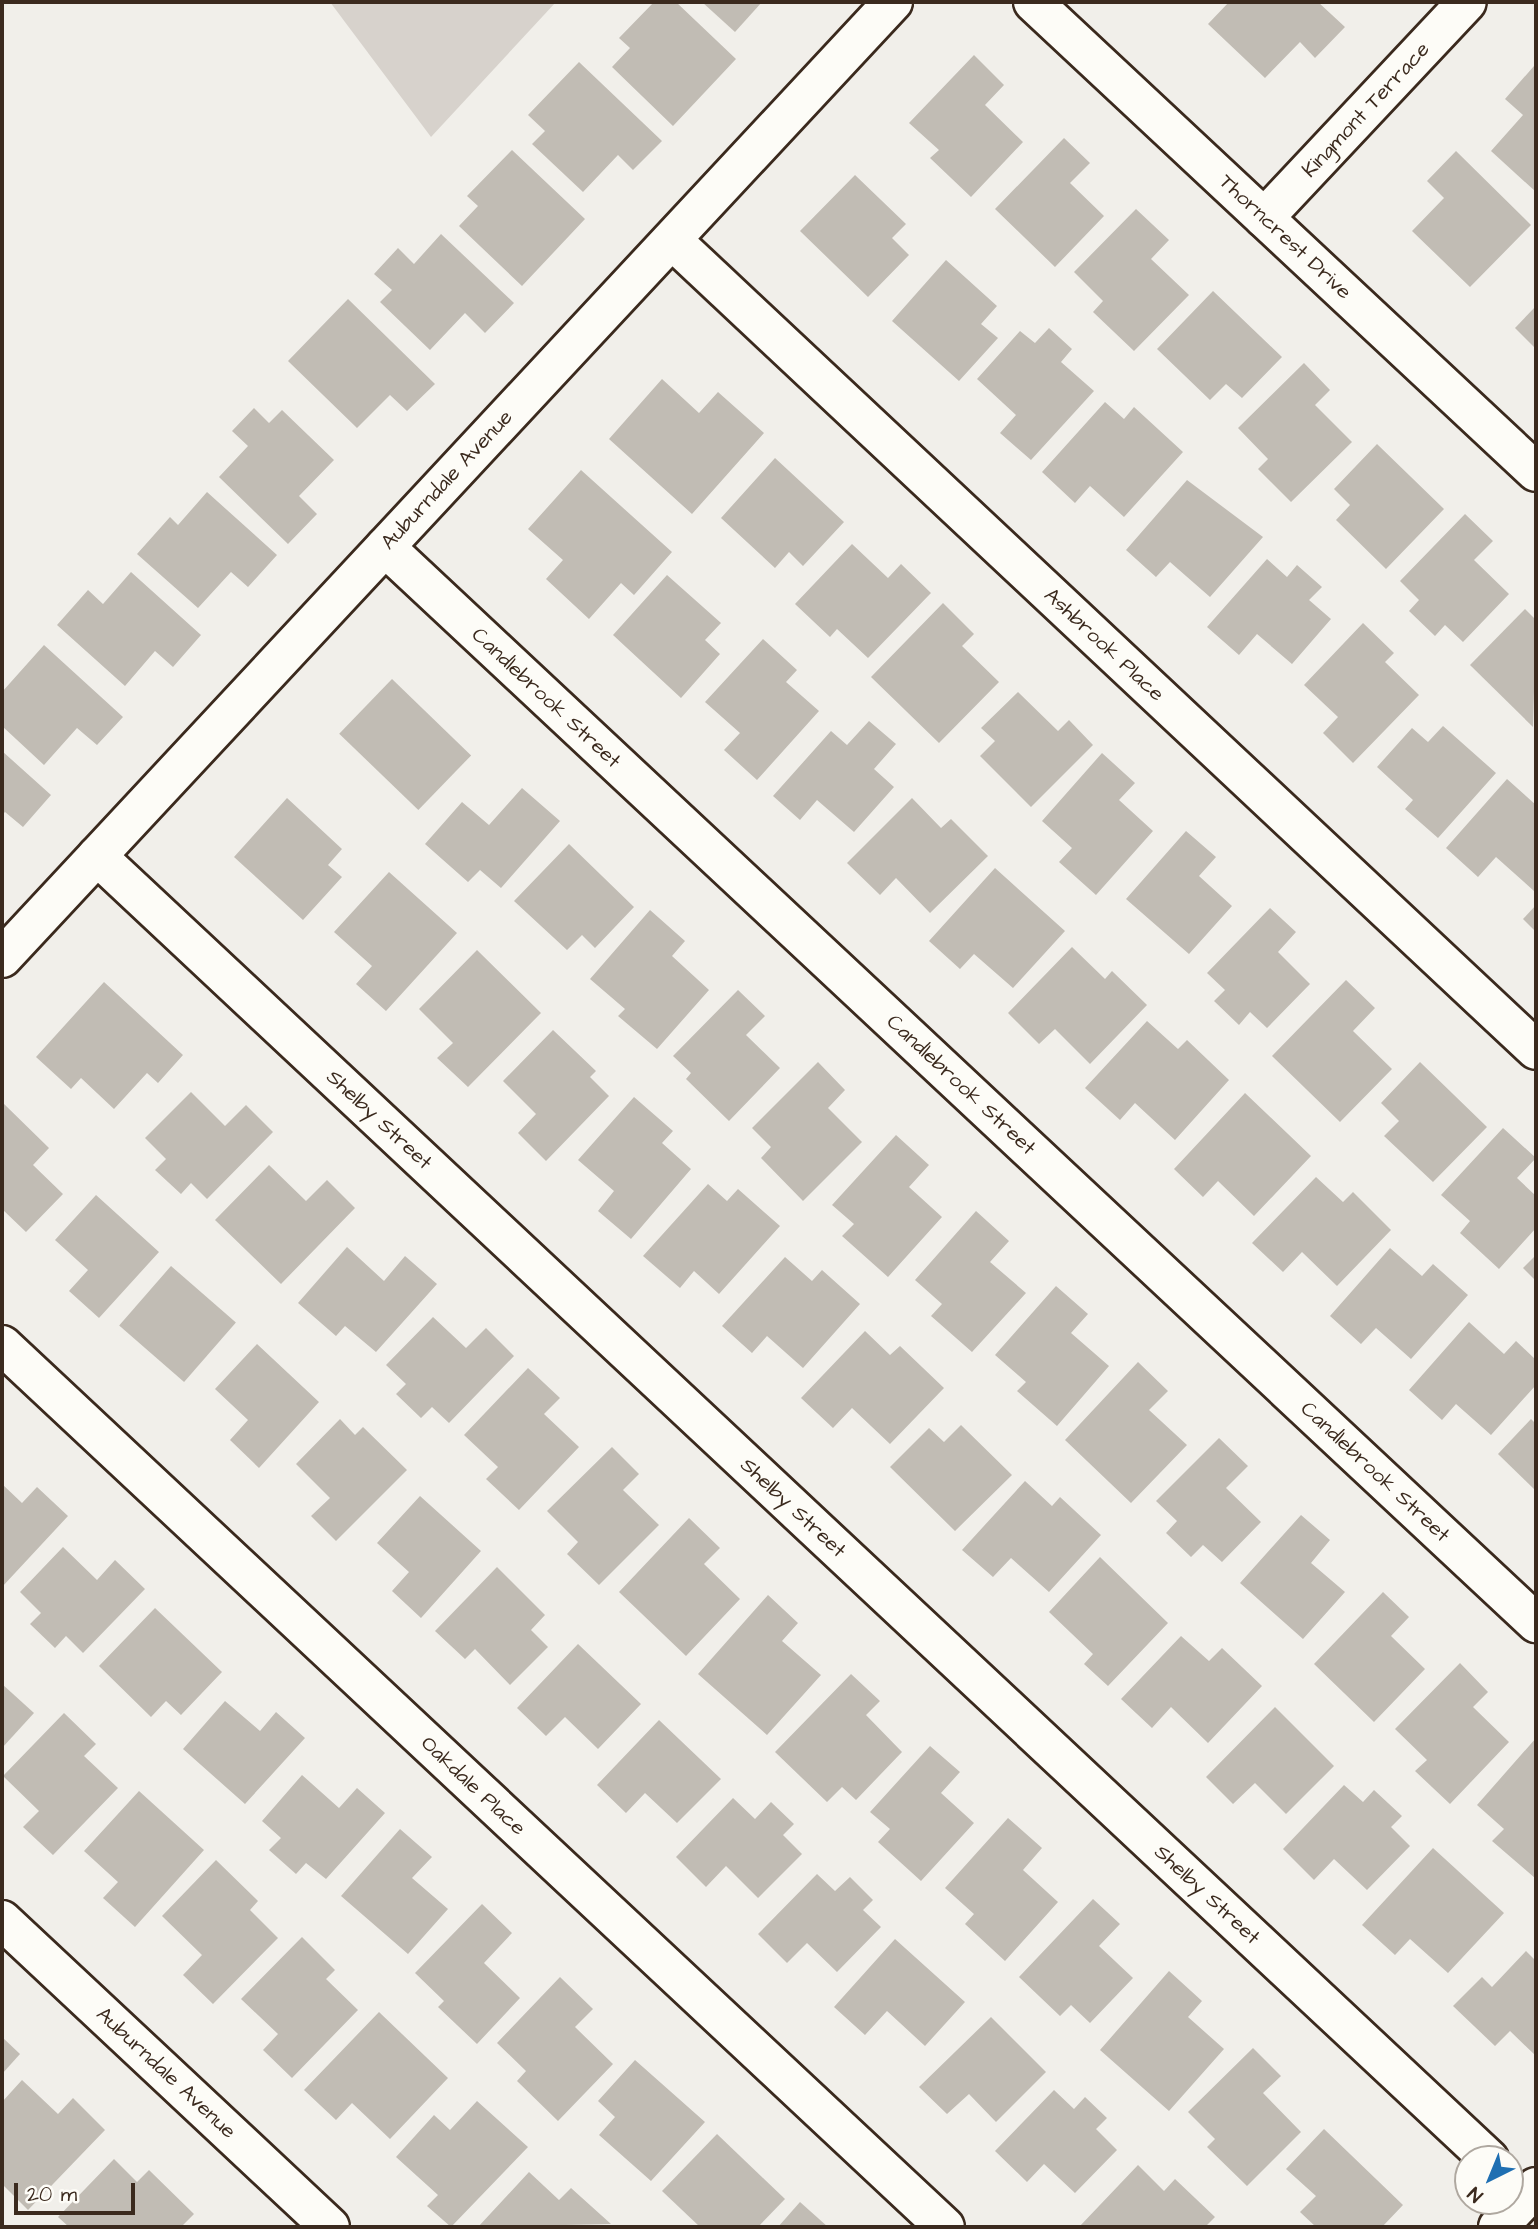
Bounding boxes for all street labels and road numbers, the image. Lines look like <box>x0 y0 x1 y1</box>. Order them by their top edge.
street label: Kingmont Terrace <box>1297 37 1435 183</box>
street label: Thorncrest Drive <box>1214 169 1356 305</box>
street label: Auburndale Avenue <box>376 405 518 555</box>
street label: Ashbrook Place <box>1039 583 1169 707</box>
street label: Candlebrook Street <box>466 622 626 774</box>
street label: Candlebrook Street <box>881 1009 1041 1161</box>
street label: Shelby Street <box>321 1065 437 1175</box>
street label: Candlebrook Street <box>1295 1396 1455 1548</box>
street label: Shelby Street <box>735 1453 851 1563</box>
street label: Oakdale Place <box>415 1731 531 1841</box>
street label: Shelby Street <box>1149 1840 1265 1950</box>
street label: Auburndale Avenue <box>91 2002 241 2144</box>

